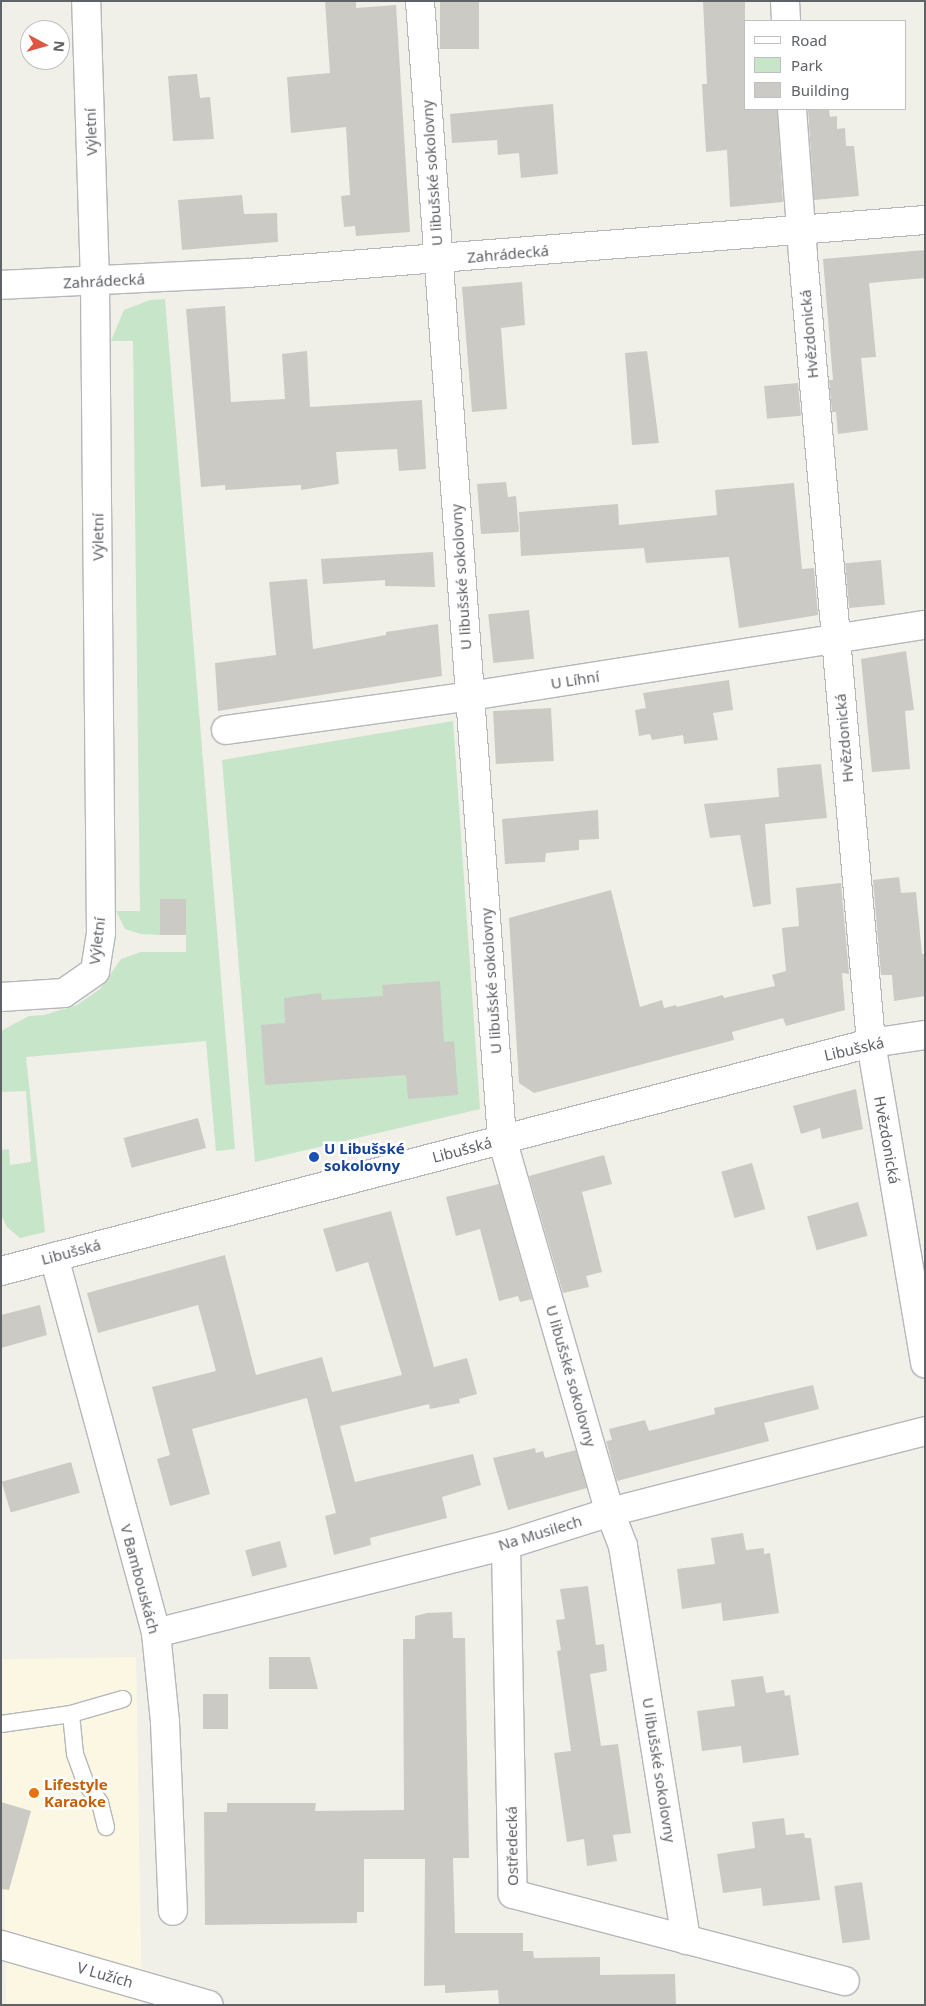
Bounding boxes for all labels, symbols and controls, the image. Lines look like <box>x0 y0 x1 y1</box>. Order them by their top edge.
north arrow <box>20 20 70 70</box>
legend <box>744 20 906 110</box>
text: Road <box>791 30 827 50</box>
text: N <box>49 40 69 53</box>
text: Park <box>791 55 823 75</box>
text: Building <box>791 80 849 100</box>
street label: U libušské sokolovny <box>418 99 446 247</box>
street label: Výletní <box>81 108 101 156</box>
street label: Zahrádecká <box>466 241 550 267</box>
street label: Zahrádecká <box>63 270 145 292</box>
street label: Hvězdonická <box>796 289 822 379</box>
street label: U libušské sokolovny <box>447 503 475 651</box>
street label: Výletní <box>89 513 107 561</box>
street label: U Líhní <box>549 667 601 693</box>
street label: Hvězdonická <box>831 693 857 783</box>
street label: U libušské sokolovny <box>477 907 505 1055</box>
street label: Výletní <box>85 916 109 966</box>
street label: Libušská <box>822 1033 886 1065</box>
street label: Hvězdonická <box>870 1095 904 1185</box>
street label: Libušská <box>430 1133 494 1167</box>
place label: U Libušské sokolovny <box>324 1139 405 1174</box>
marker: U Libušské sokolovny <box>308 1151 320 1163</box>
street label: Libušská <box>39 1235 103 1269</box>
street label: U libušské sokolovny <box>542 1303 600 1449</box>
street label: Na Musilech <box>496 1512 584 1554</box>
street label: V Bambouskách <box>117 1522 163 1636</box>
street label: U libušské sokolovny <box>639 1696 679 1844</box>
place label: Lifestyle Karaoke <box>44 1775 108 1810</box>
marker: Lifestyle Karaoke <box>28 1787 40 1799</box>
street label: Ostředecká <box>502 1806 522 1886</box>
street label: V Lužích <box>75 1958 135 1992</box>

